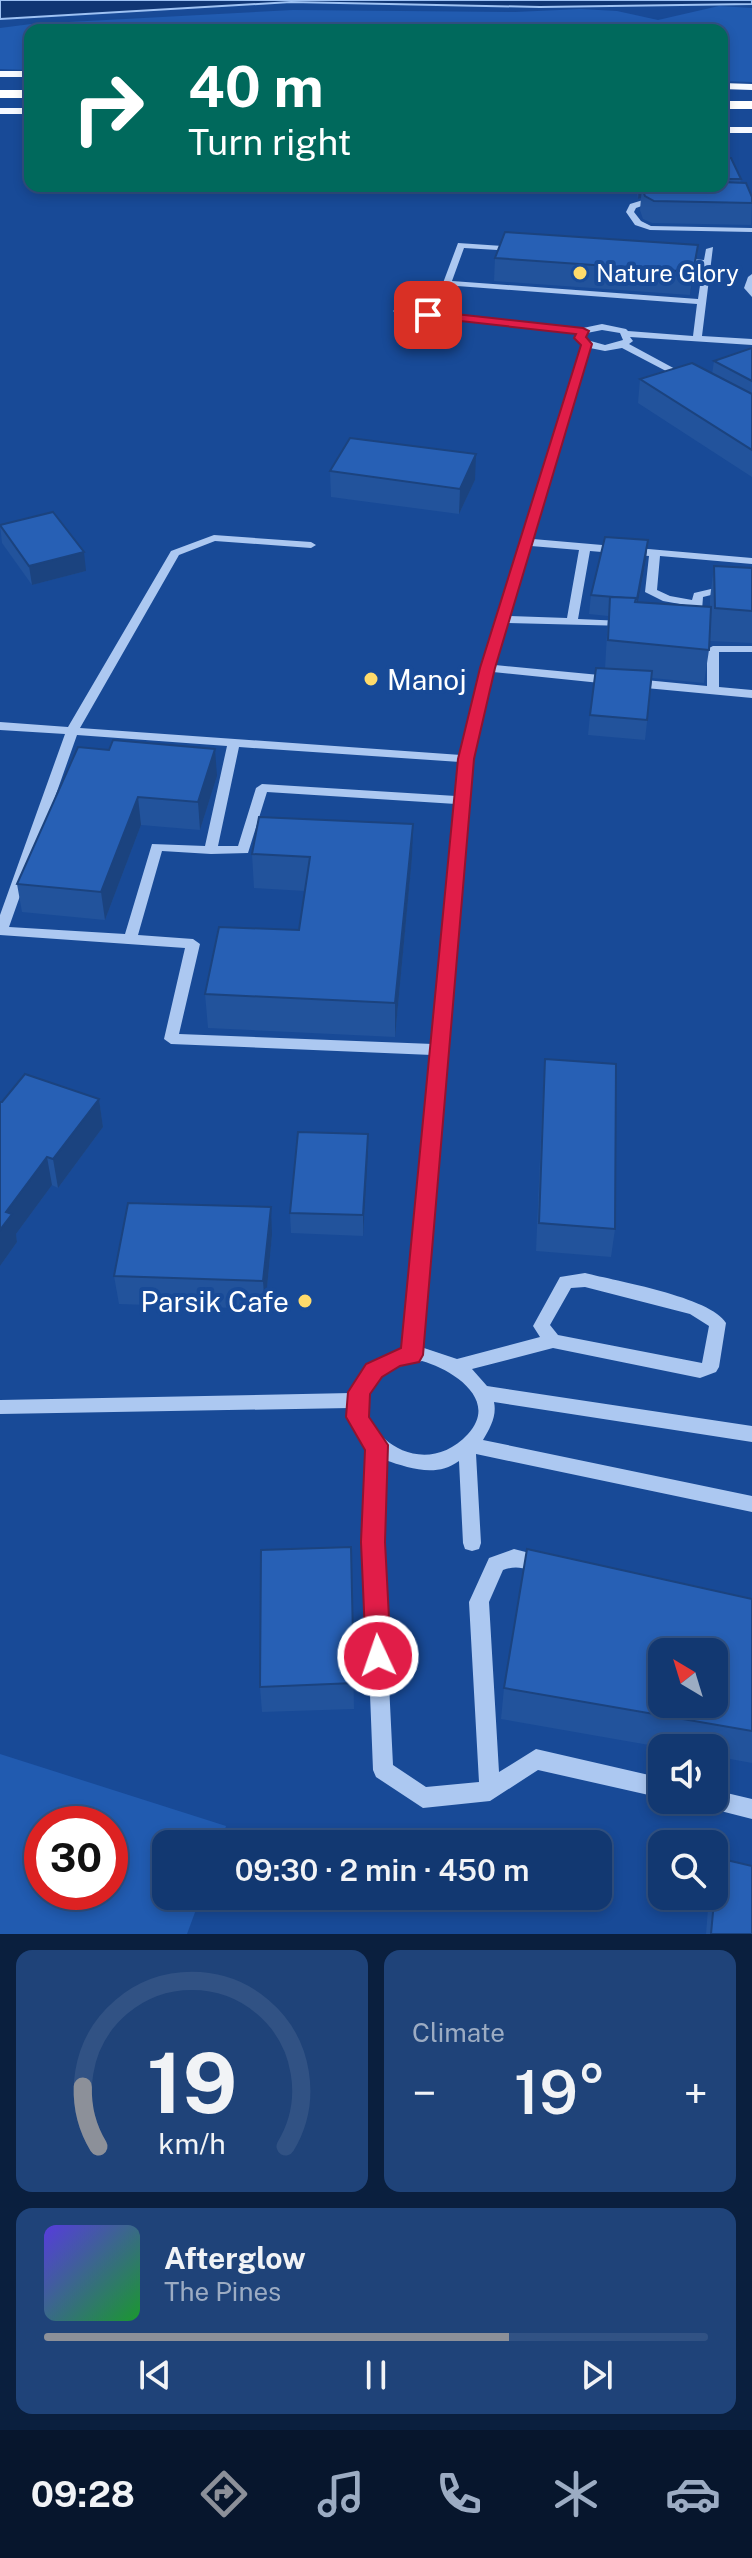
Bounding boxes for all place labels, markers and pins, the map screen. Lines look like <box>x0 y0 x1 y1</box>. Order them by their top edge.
place label: Nature Glory <box>596 259 739 287</box>
marker: Nature Glory <box>571 264 589 282</box>
pin <box>394 281 462 349</box>
place label: Manoj <box>387 663 467 696</box>
marker: Manoj <box>362 670 380 688</box>
place label: Parsik Cafe <box>140 1285 289 1318</box>
marker: Parsik Cafe <box>296 1292 314 1310</box>

